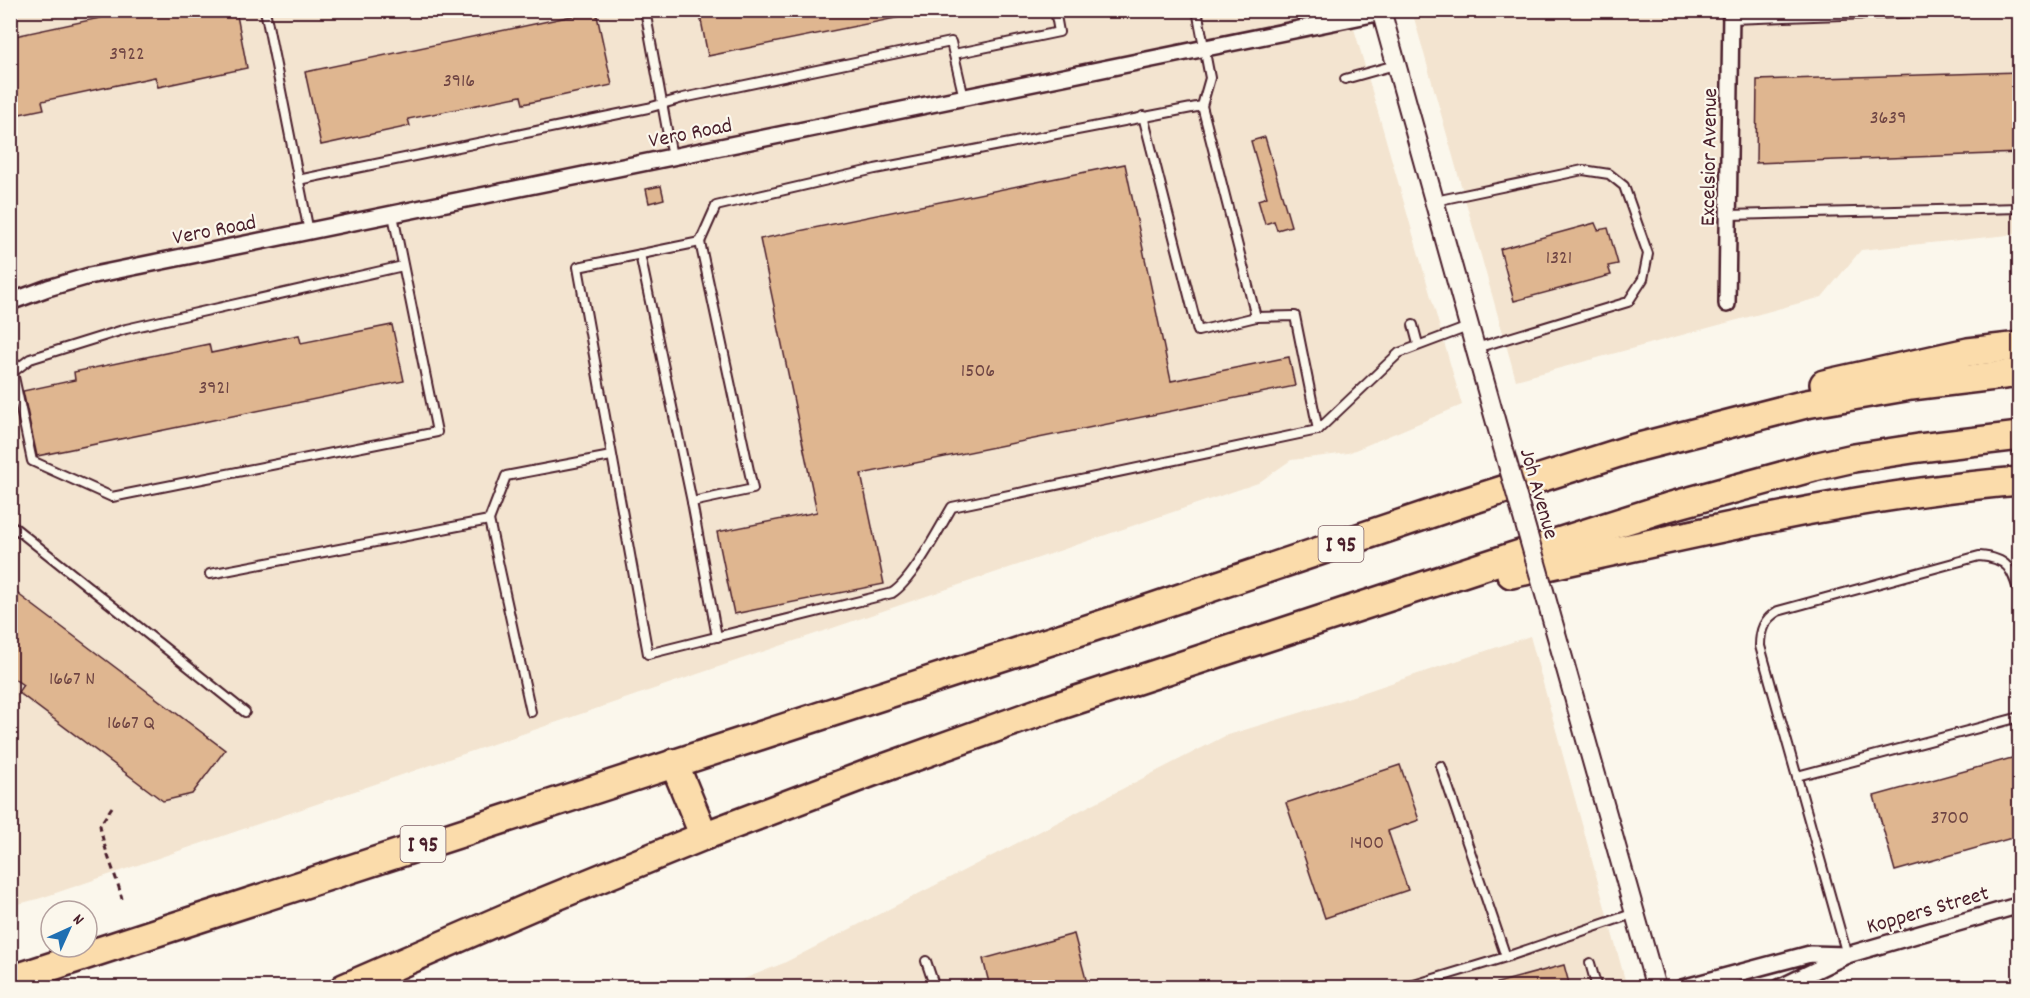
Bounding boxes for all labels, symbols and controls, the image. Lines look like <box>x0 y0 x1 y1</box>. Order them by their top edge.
house number: 3922 <box>109 41 145 69</box>
house number: 3916 <box>443 68 475 96</box>
street label: Excelsior Avenue <box>1694 88 1727 227</box>
house number: 3639 <box>1870 105 1906 133</box>
street label: Vero Road <box>646 111 735 158</box>
street label: Vero Road <box>170 208 259 255</box>
house number: 1321 <box>1546 245 1572 273</box>
house number: 1506 <box>961 358 995 386</box>
house number: 3921 <box>198 375 230 403</box>
street label: Joh Avenue <box>1510 445 1565 543</box>
road number: I 95 <box>1318 526 1364 562</box>
house number: 1667 N <box>49 666 95 694</box>
house number: 1667 Q <box>107 710 155 738</box>
house number: 3700 <box>1931 805 1969 833</box>
road number: I 95 <box>400 826 446 862</box>
house number: 1400 <box>1350 830 1384 858</box>
street label: Koppers Street <box>1863 879 1993 944</box>
north arrow <box>39 899 99 959</box>
text: N <box>67 909 89 931</box>

